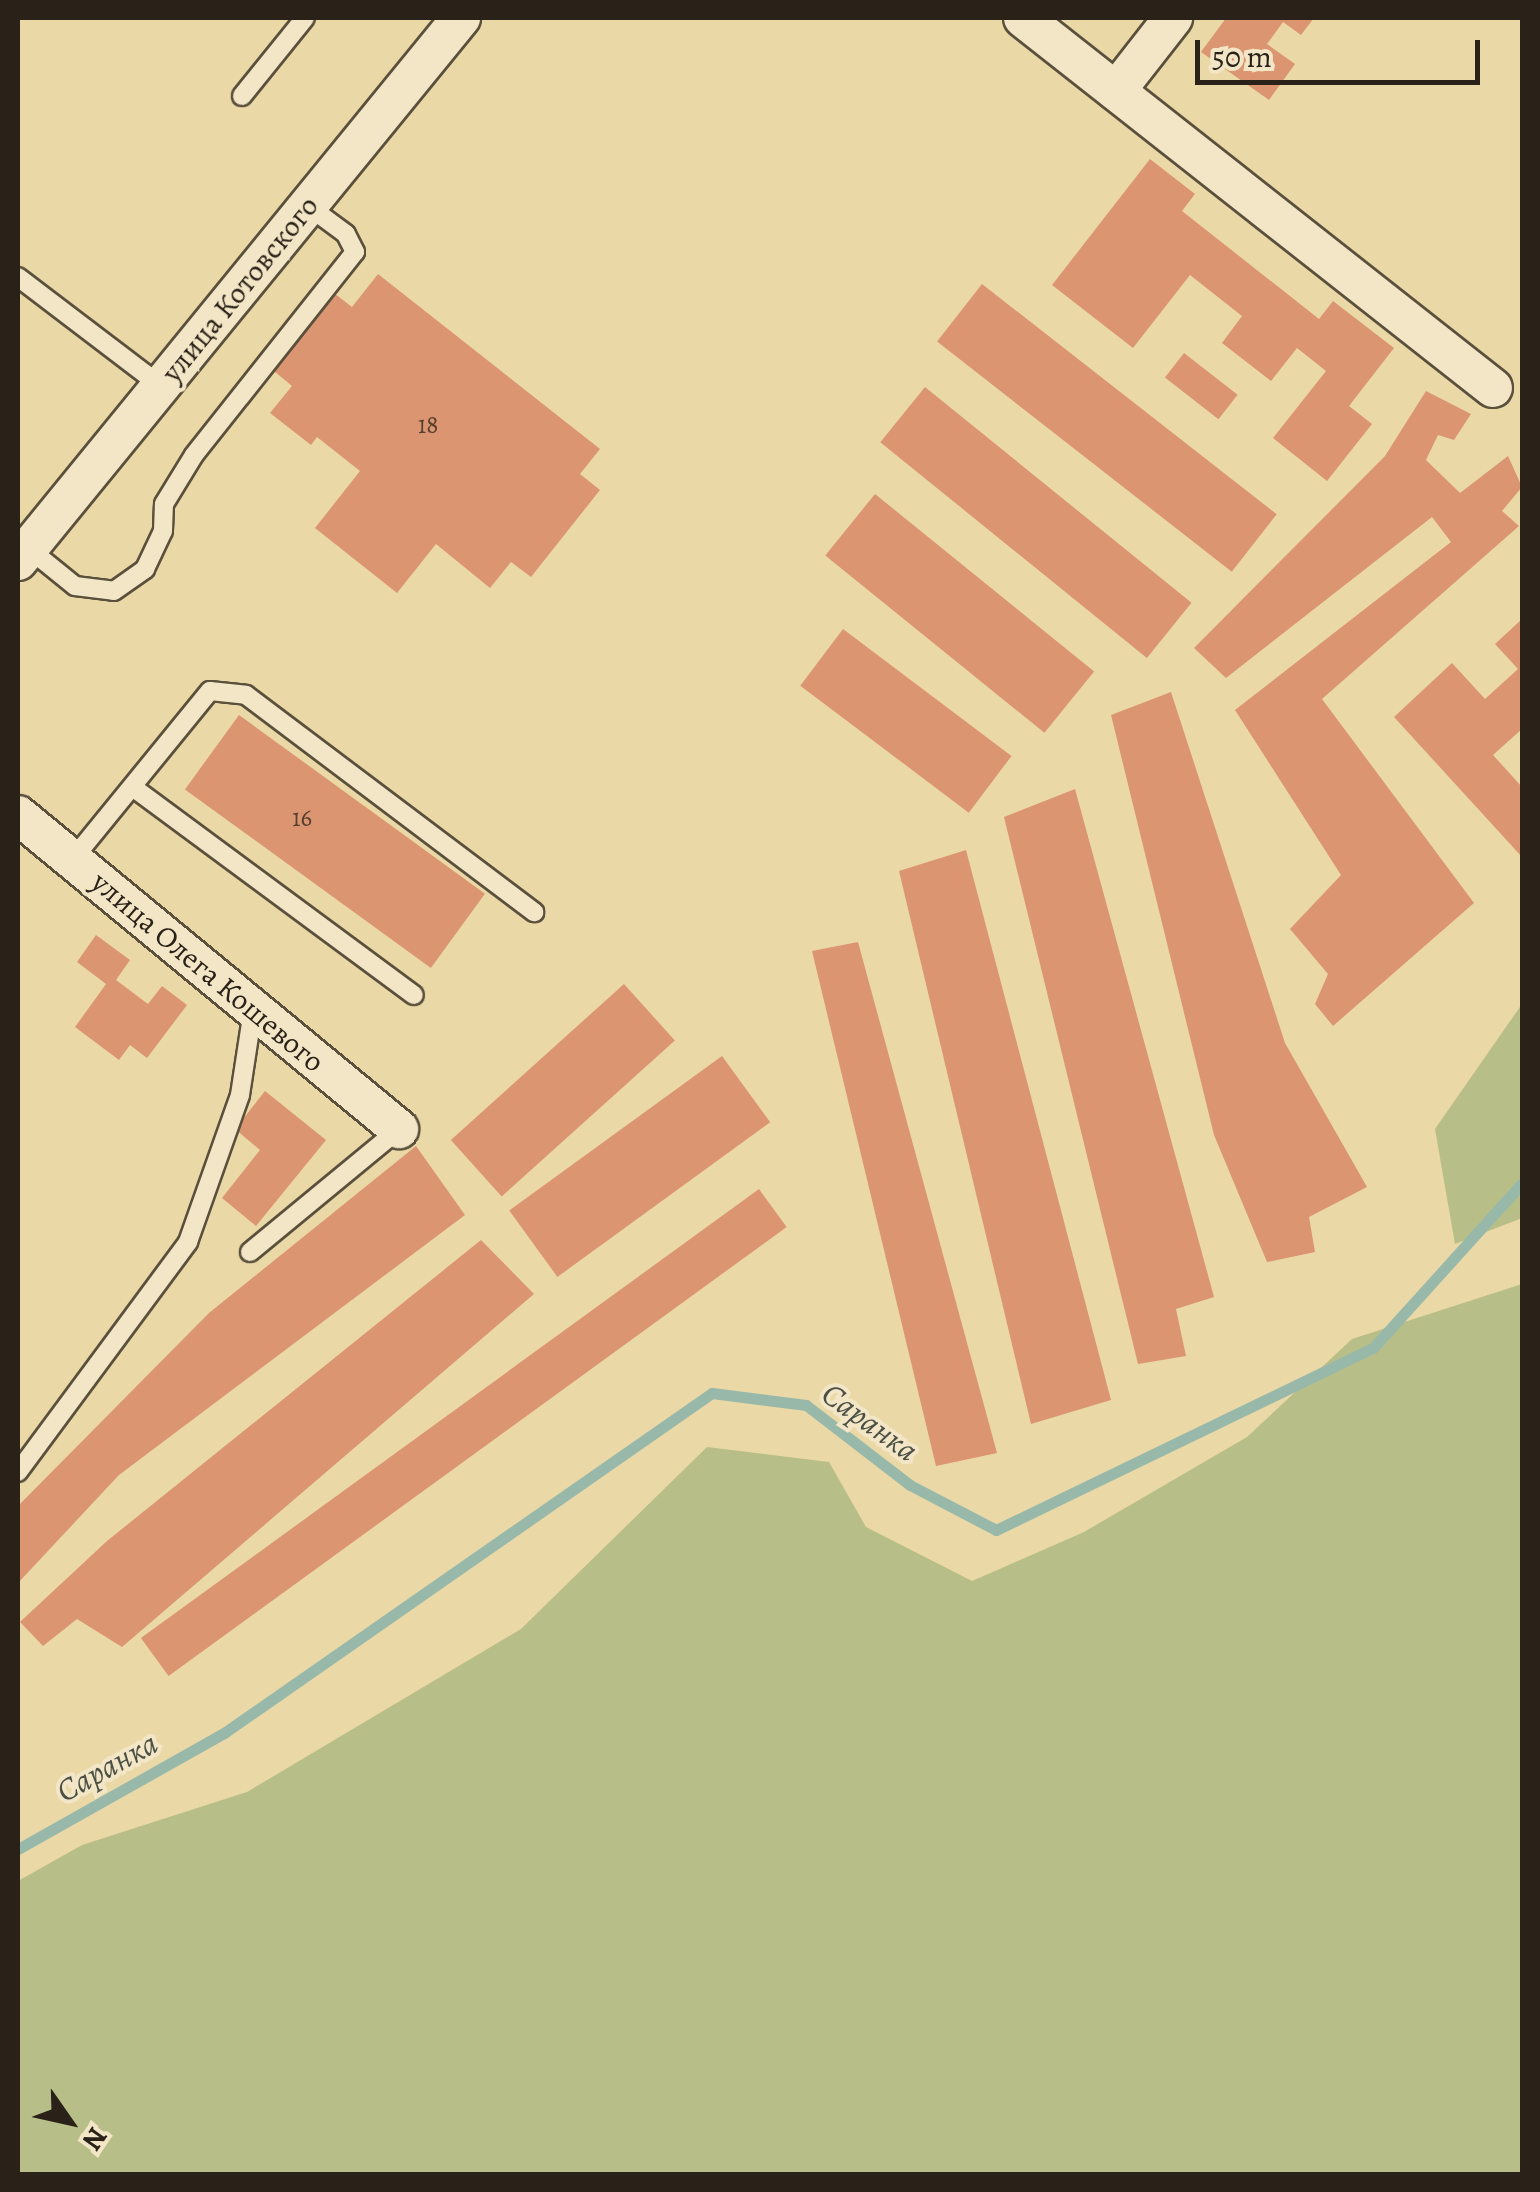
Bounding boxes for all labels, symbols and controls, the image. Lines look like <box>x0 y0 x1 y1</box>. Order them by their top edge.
scale bar <box>1200 20 1485 82</box>
text: 50 m <box>1212 37 1272 77</box>
street label: улица Котовского <box>154 188 326 390</box>
house number: 18 <box>418 410 438 440</box>
house number: 16 <box>292 803 312 833</box>
street label: улица Олега Кошевого <box>84 864 332 1080</box>
water label: Саранка <box>814 1374 926 1470</box>
water label: Саранка <box>50 1724 164 1810</box>
north arrow <box>20 2072 120 2172</box>
text: N <box>73 2120 116 2158</box>

